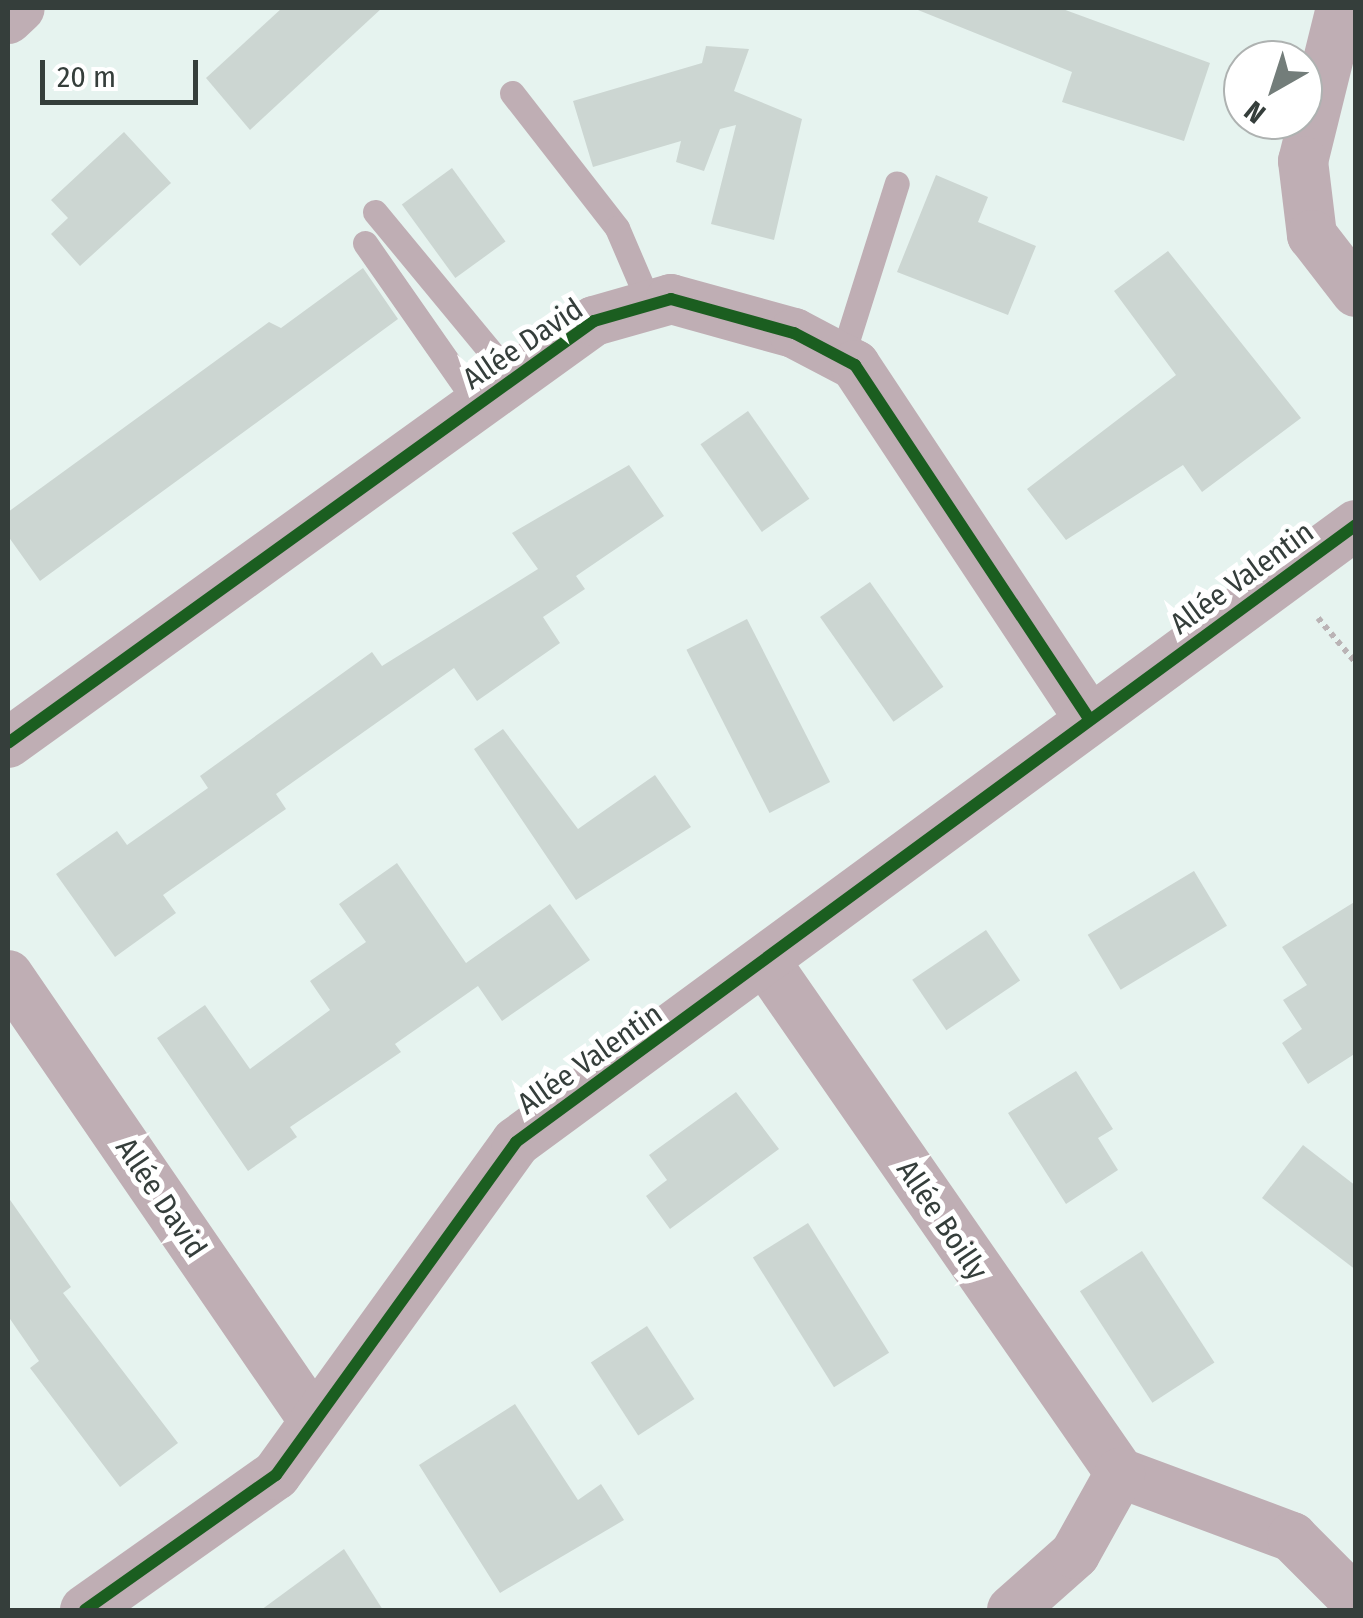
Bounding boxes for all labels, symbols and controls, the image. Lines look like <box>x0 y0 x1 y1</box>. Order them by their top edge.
scale bar <box>45 40 202 102</box>
north arrow <box>1223 40 1323 140</box>
text: 20 m <box>57 59 116 95</box>
text: N <box>1238 94 1272 130</box>
street label: Allée David <box>456 291 590 397</box>
street label: Allée Valentin <box>1163 514 1321 642</box>
street label: Allée Valentin <box>511 996 669 1122</box>
street label: Allée David <box>108 1131 214 1265</box>
street label: Allée Boilly <box>889 1153 995 1287</box>

